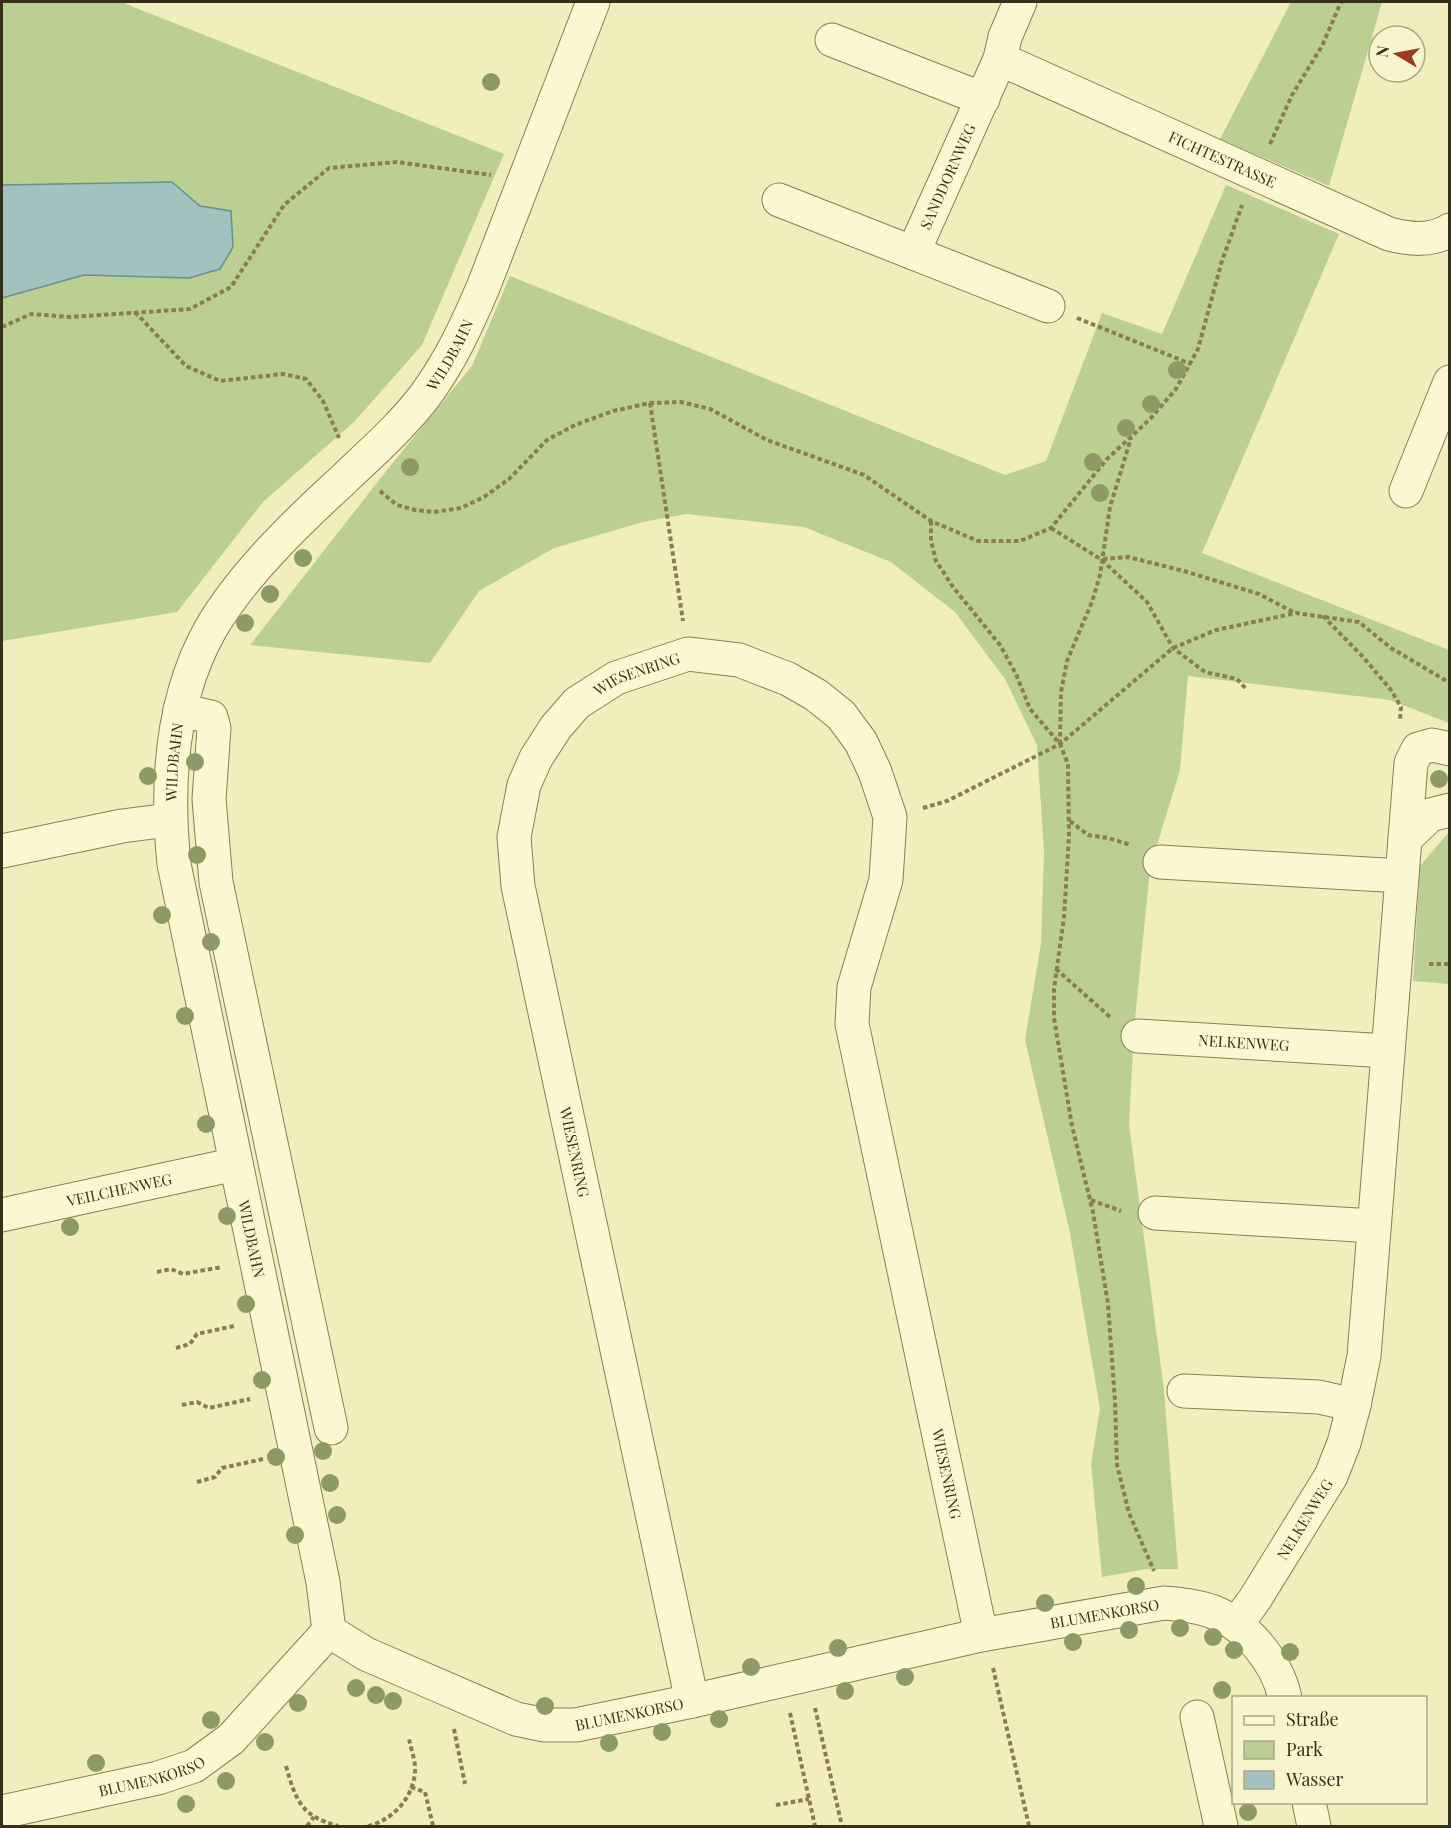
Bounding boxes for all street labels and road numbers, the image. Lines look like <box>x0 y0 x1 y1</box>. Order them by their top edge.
street label: SANDDORNWEG <box>915 120 980 232</box>
street label: FICHTESTRASSE <box>1166 126 1279 192</box>
street label: WILDBAHN <box>421 316 478 395</box>
street label: WIESENRING <box>589 647 683 700</box>
street label: WILDBAHN <box>161 721 188 802</box>
street label: NELKENWEG <box>1198 1030 1290 1055</box>
street label: WIESENRING <box>556 1104 594 1199</box>
street label: VEILCHENWEG <box>64 1168 174 1211</box>
street label: WILDBAHN <box>234 1198 270 1280</box>
street label: WIESENRING <box>928 1426 966 1521</box>
street label: NELKENWEG <box>1272 1475 1337 1563</box>
street label: BLUMENKORSO <box>1049 1594 1161 1633</box>
street label: BLUMENKORSO <box>573 1693 685 1735</box>
street label: BLUMENKORSO <box>97 1751 209 1801</box>

